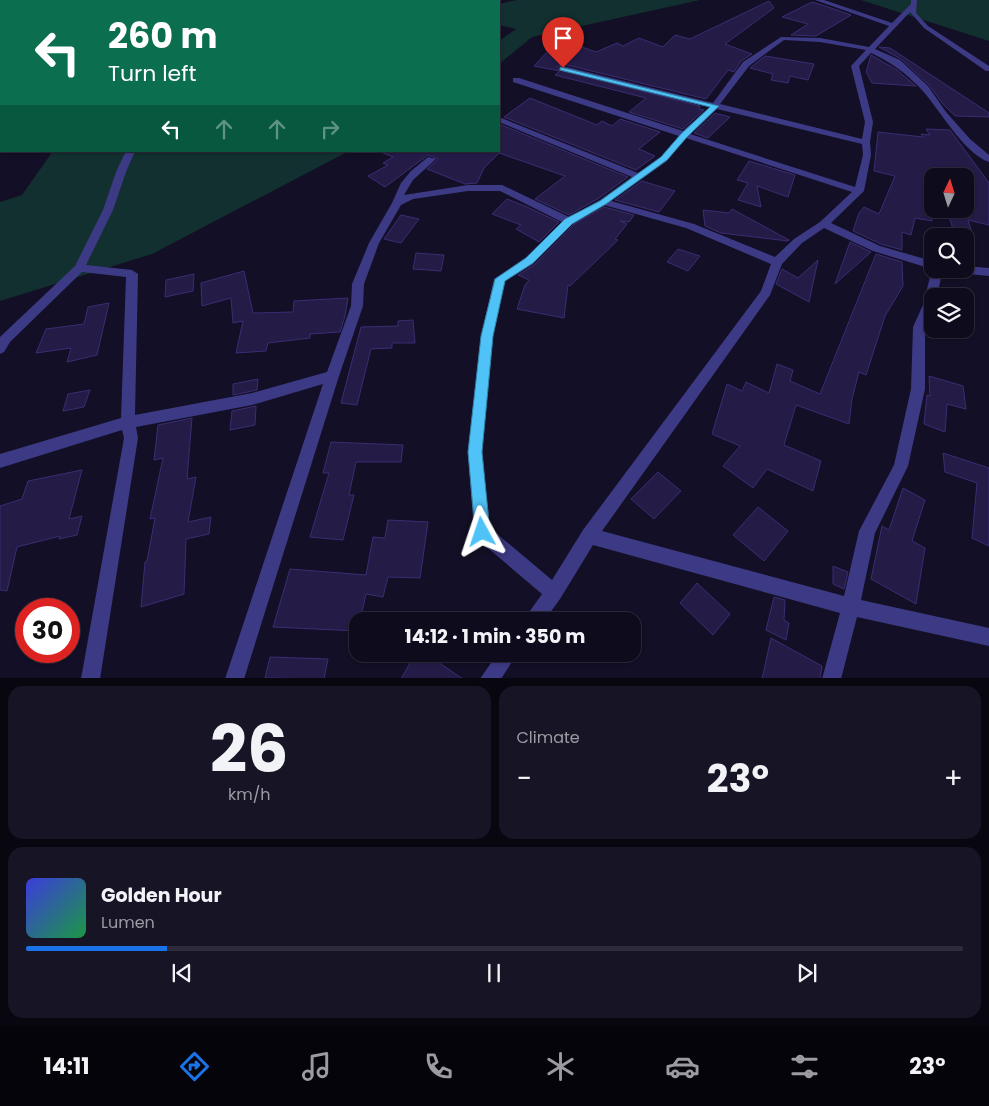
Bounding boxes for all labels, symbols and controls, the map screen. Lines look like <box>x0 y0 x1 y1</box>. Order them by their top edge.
text: 260 m <box>108 11 218 60</box>
pin <box>542 17 584 68</box>
icon: left <box>25 20 90 85</box>
icon: arrive <box>549 24 577 52</box>
text: Turn left <box>108 58 196 89</box>
icon: left <box>157 115 185 143</box>
icon: ahead <box>210 115 238 143</box>
icon: ahead <box>263 115 291 143</box>
icon: right <box>316 115 344 143</box>
north arrow <box>924 168 974 218</box>
map controls <box>924 168 974 338</box>
button: search <box>924 228 974 278</box>
button: layers <box>924 288 974 338</box>
position arrow <box>455 505 507 557</box>
speed limit sign: 30 <box>15 598 80 663</box>
text: 14:12 · 1 min · 350 m <box>405 623 585 650</box>
text: 26 <box>210 704 289 795</box>
text: Climate <box>517 726 580 749</box>
text: 23° <box>707 752 769 805</box>
text: − <box>517 759 532 798</box>
text: + <box>944 759 963 798</box>
text: km/h <box>228 783 271 806</box>
text: Golden Hour <box>101 882 222 909</box>
text: Lumen <box>101 911 155 934</box>
icon: previous <box>168 959 196 987</box>
icon: pause <box>480 959 508 987</box>
icon: next <box>793 959 821 987</box>
icon: directions <box>177 1049 212 1084</box>
icon: music <box>299 1049 334 1084</box>
icon: phone <box>421 1049 456 1084</box>
icon: climate <box>543 1049 578 1084</box>
icon: car <box>665 1049 700 1084</box>
icon: filters <box>787 1049 822 1084</box>
text: 14:11 <box>44 1051 90 1082</box>
text: 23° <box>909 1051 945 1082</box>

